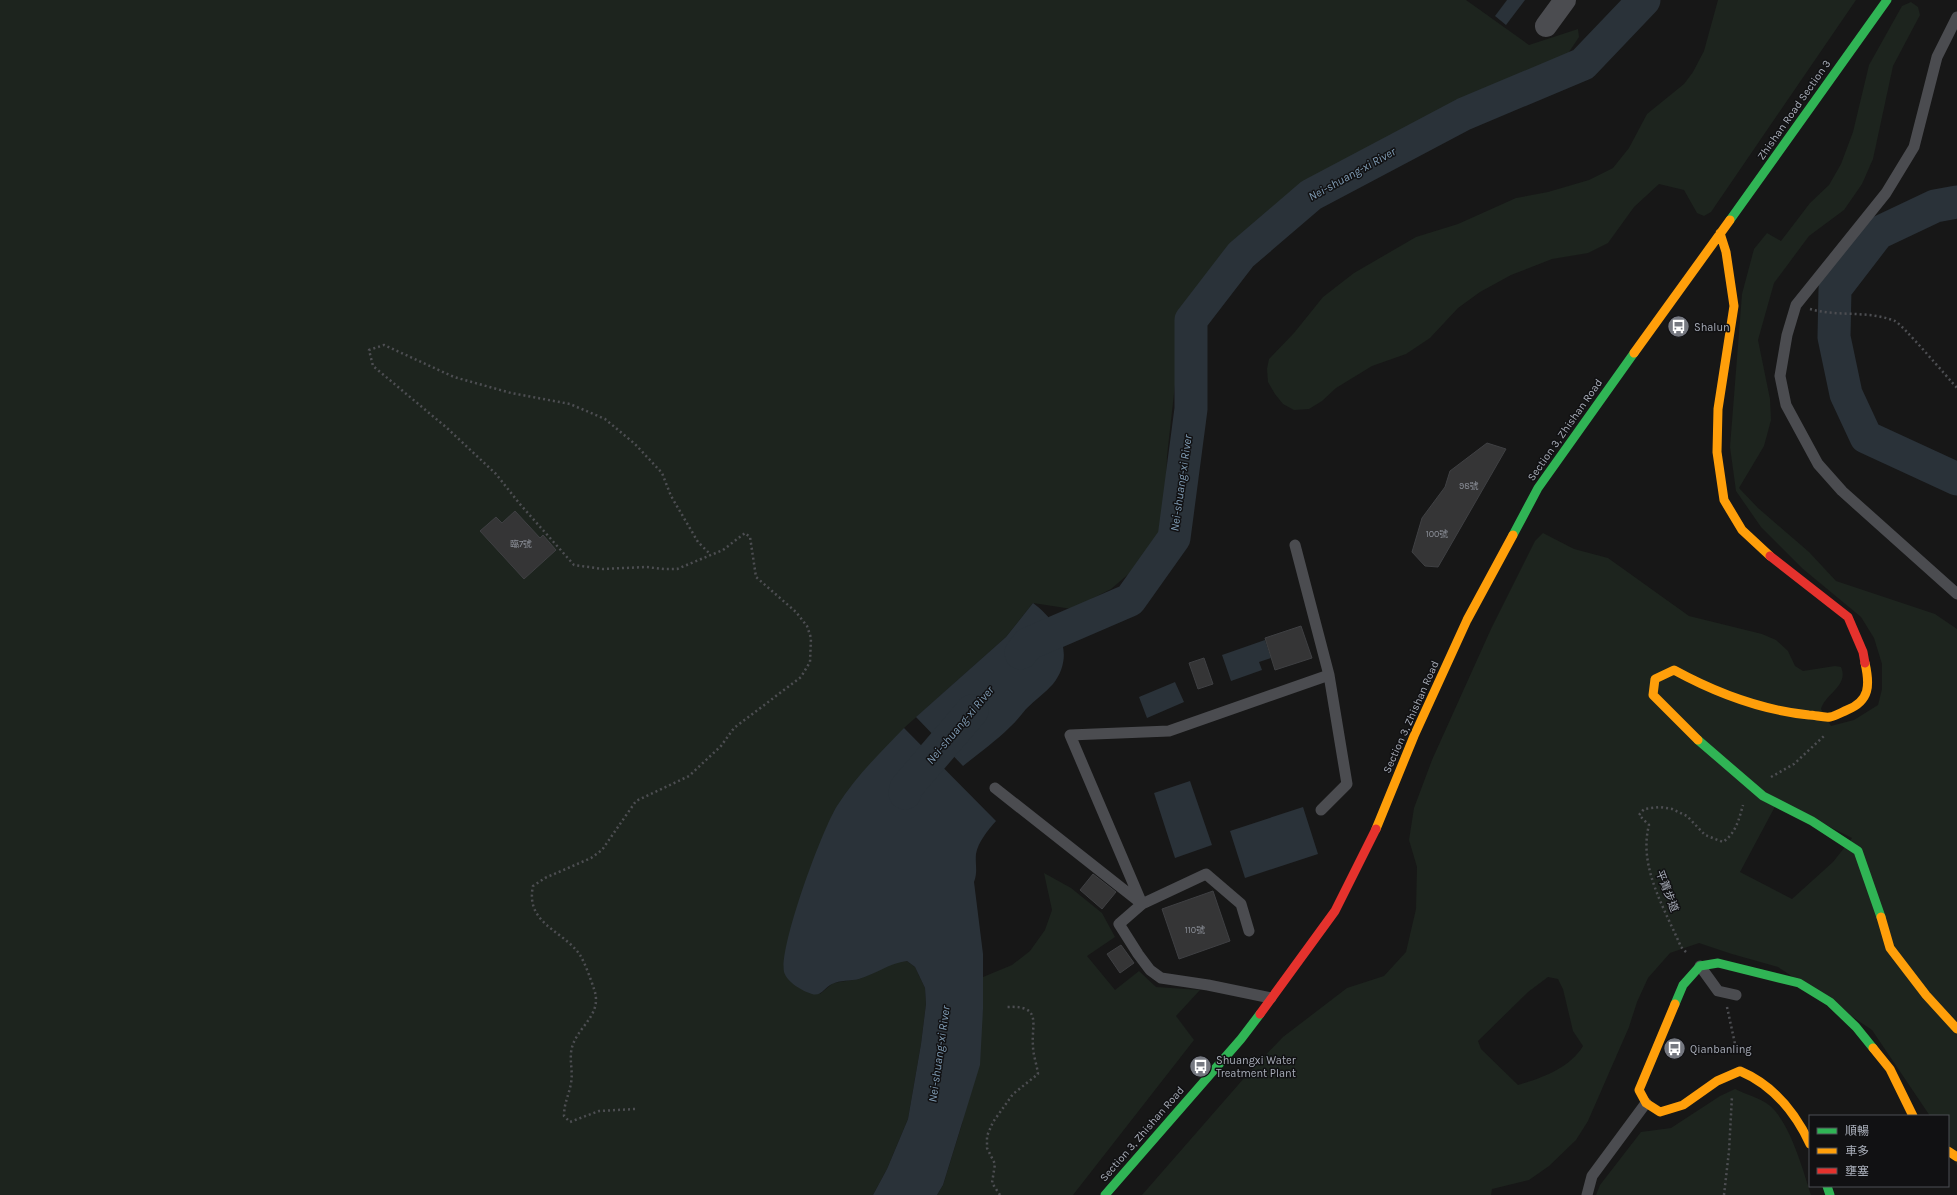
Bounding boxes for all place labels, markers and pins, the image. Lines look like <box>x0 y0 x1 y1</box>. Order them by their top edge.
bus stop icon: Shalun <box>1666 314 1692 340</box>
place label: Shalun <box>1694 321 1730 334</box>
bus stop icon: Qianbanling <box>1662 1036 1688 1062</box>
place label: Qianbanling <box>1690 1043 1752 1056</box>
bus stop icon: Shuangxi Water Treatment Plant <box>1188 1053 1214 1079</box>
place label: Shuangxi Water Treatment Plant <box>1216 1054 1296 1080</box>

